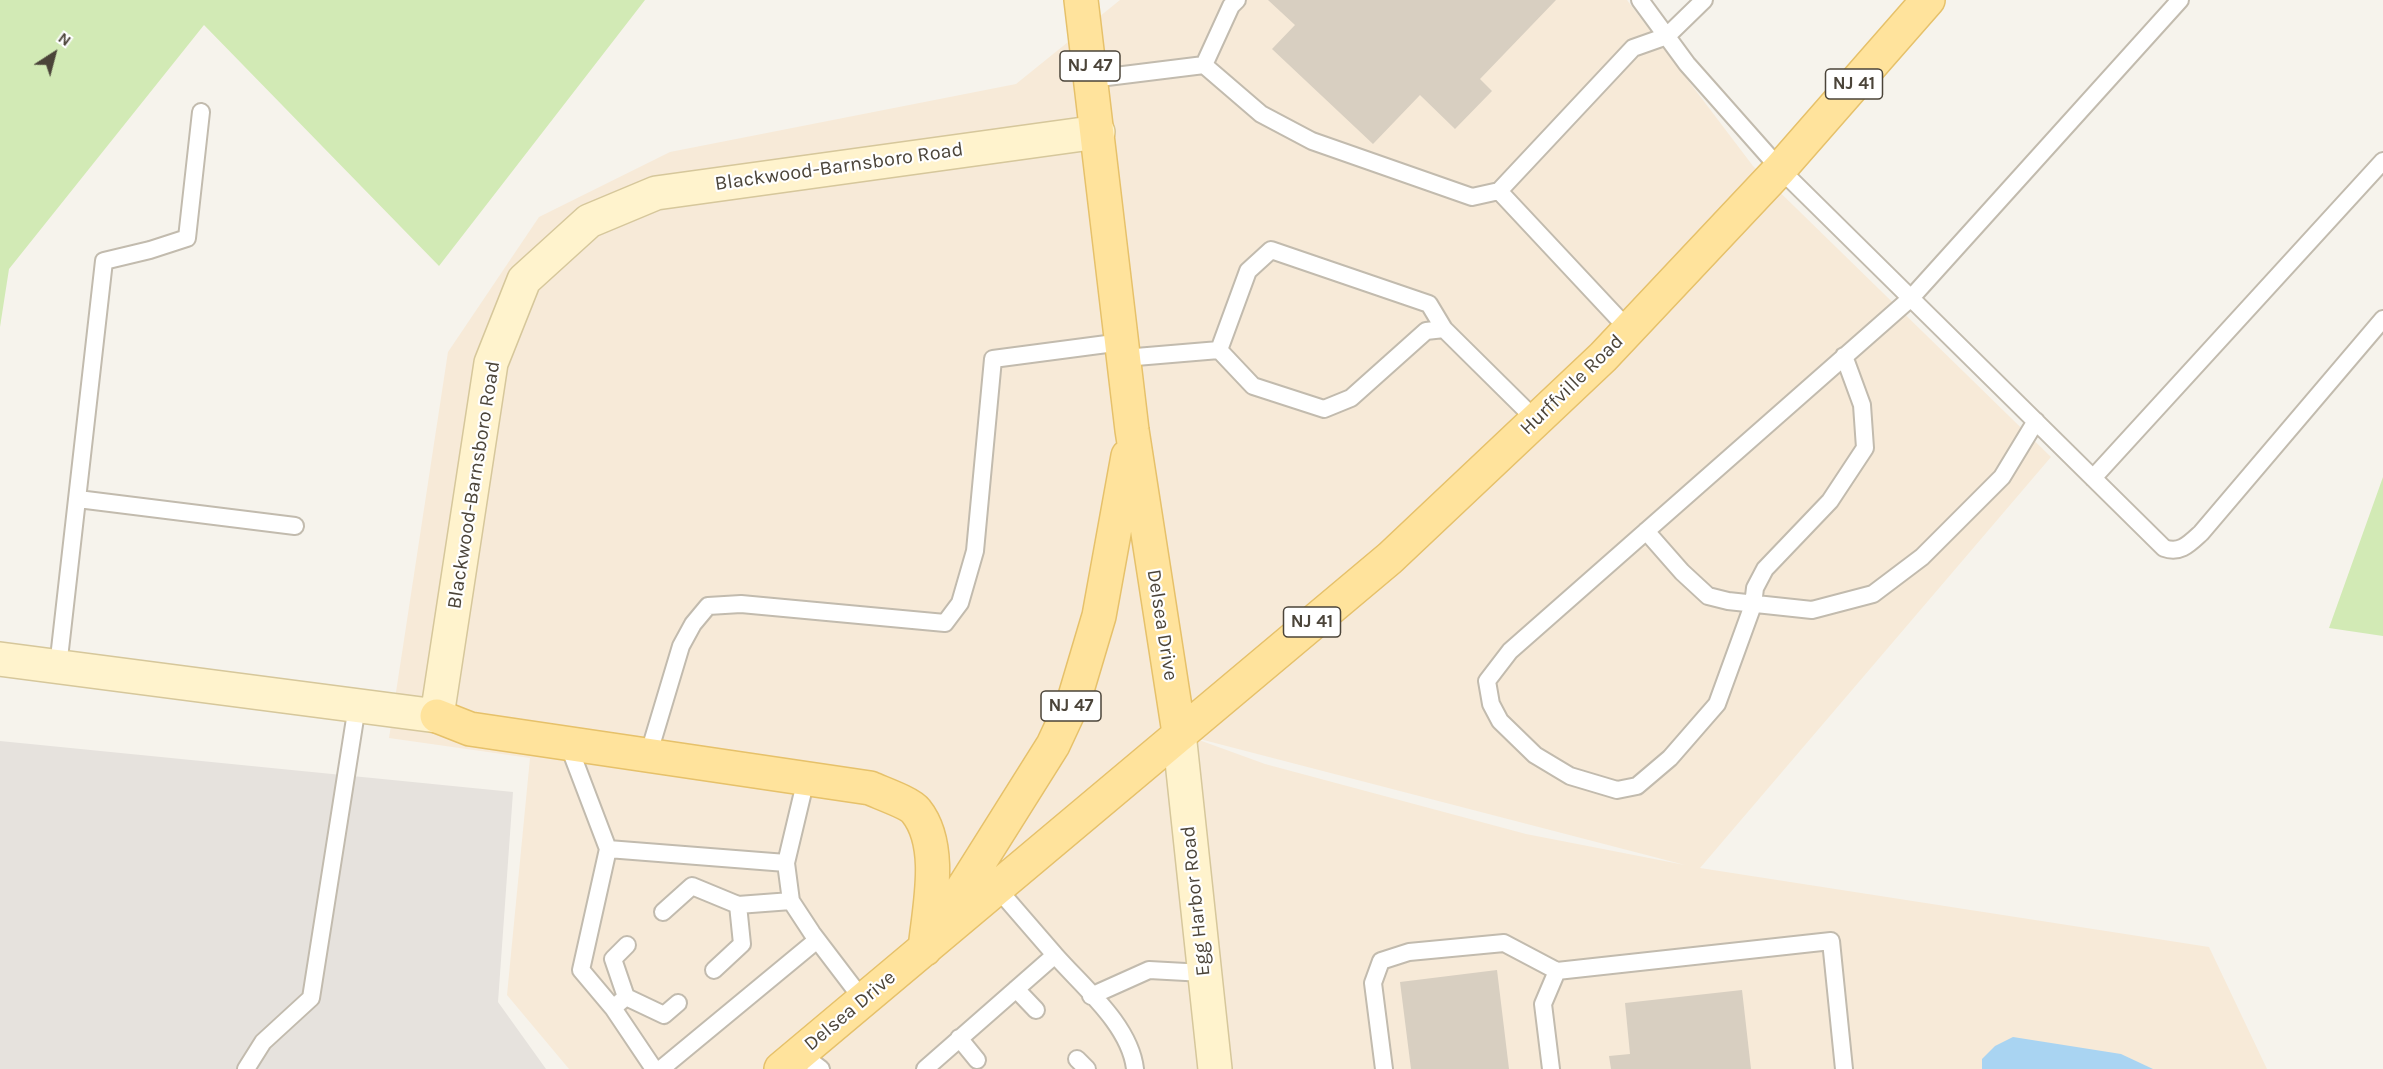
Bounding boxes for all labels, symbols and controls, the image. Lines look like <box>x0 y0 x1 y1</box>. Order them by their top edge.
north arrow <box>24 24 84 84</box>
text: N <box>55 28 75 50</box>
road number: NJ 47 <box>1060 51 1120 81</box>
road number: NJ 41 <box>1826 69 1882 99</box>
street label: Blackwood-Barnsboro Road <box>713 138 965 196</box>
street label: Hurffville Road <box>1515 330 1629 440</box>
street label: Blackwood-Barnsboro Road <box>443 359 505 611</box>
street label: Delsea Drive <box>1141 568 1183 682</box>
road number: NJ 41 <box>1284 607 1340 637</box>
road number: NJ 47 <box>1041 691 1101 721</box>
street label: Egg Harbor Road <box>1176 825 1216 977</box>
street label: Delsea Drive <box>799 966 901 1056</box>

